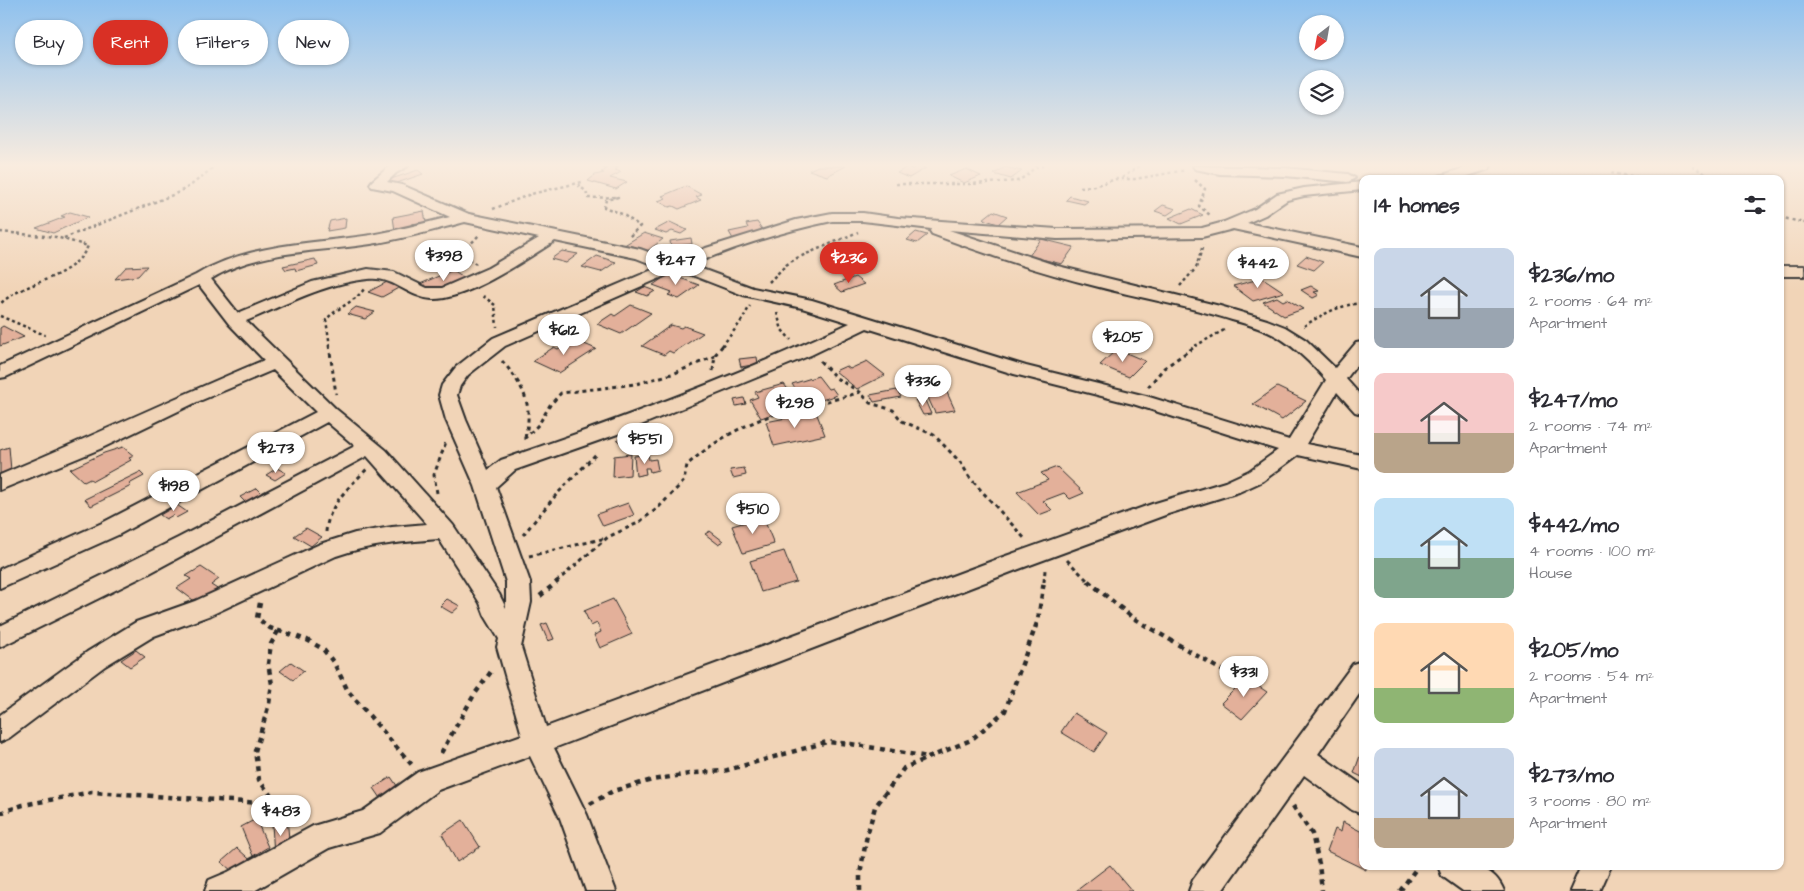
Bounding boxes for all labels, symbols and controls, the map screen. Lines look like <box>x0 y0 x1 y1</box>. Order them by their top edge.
north arrow <box>1299 15 1344 60</box>
map controls <box>1299 15 1344 115</box>
chip: Buy <box>15 20 83 65</box>
chip: Rent <box>93 20 168 65</box>
chip: Filters <box>178 20 268 65</box>
chip: New <box>278 20 349 65</box>
button: layers <box>1299 70 1344 115</box>
text: 14 homes <box>1374 191 1460 220</box>
icon: filters <box>1741 191 1769 219</box>
pin: $398 <box>414 240 474 282</box>
pin: $236 <box>819 242 879 284</box>
pin: $247 <box>646 244 706 286</box>
text: $398 <box>426 245 462 267</box>
pin: $442 <box>1228 246 1288 289</box>
text: $236 <box>831 247 867 269</box>
text: $247 <box>657 249 695 271</box>
text: $442 <box>1238 252 1278 274</box>
text: $236/mo <box>1529 261 1614 290</box>
icon: home <box>1414 268 1474 328</box>
text: 2 rooms · 64 m² <box>1529 290 1653 312</box>
text: Apartment <box>1529 312 1607 334</box>
pin: $612 <box>534 314 594 356</box>
text: $612 <box>549 319 579 341</box>
pin: $205 <box>1093 320 1153 363</box>
text: $205 <box>1103 326 1143 348</box>
pin: $336 <box>893 364 953 407</box>
text: $336 <box>905 370 941 392</box>
pin: $298 <box>765 386 825 429</box>
text: $247/mo <box>1529 386 1618 415</box>
text: $298 <box>776 392 814 414</box>
icon: home <box>1414 393 1474 453</box>
text: 2 rooms · 74 m² <box>1529 415 1653 437</box>
pin: $551 <box>615 422 675 465</box>
text: $551 <box>628 428 662 450</box>
pin: $273 <box>246 432 306 474</box>
text: $273 <box>258 437 294 459</box>
text: Apartment <box>1529 437 1607 459</box>
pin: $198 <box>144 470 204 512</box>
text: $198 <box>159 475 189 497</box>
pin: $510 <box>723 492 783 535</box>
text: $510 <box>737 498 769 520</box>
text: $442/mo <box>1529 511 1619 540</box>
icon: home <box>1414 518 1474 578</box>
text: 4 rooms · 100 m² <box>1529 540 1656 562</box>
text: House <box>1529 562 1573 584</box>
text: $205/mo <box>1529 636 1619 665</box>
icon: home <box>1414 643 1474 703</box>
pin: $331 <box>1214 656 1274 698</box>
text: $331 <box>1230 661 1258 683</box>
text: 2 rooms · 54 m² <box>1529 665 1654 687</box>
text: Apartment <box>1529 687 1607 709</box>
text: $273/mo <box>1529 761 1614 790</box>
icon: home <box>1414 768 1474 828</box>
text: 3 rooms · 80 m² <box>1529 790 1651 812</box>
pin: $483 <box>251 794 311 837</box>
text: $483 <box>262 800 300 822</box>
text: Apartment <box>1529 812 1607 834</box>

